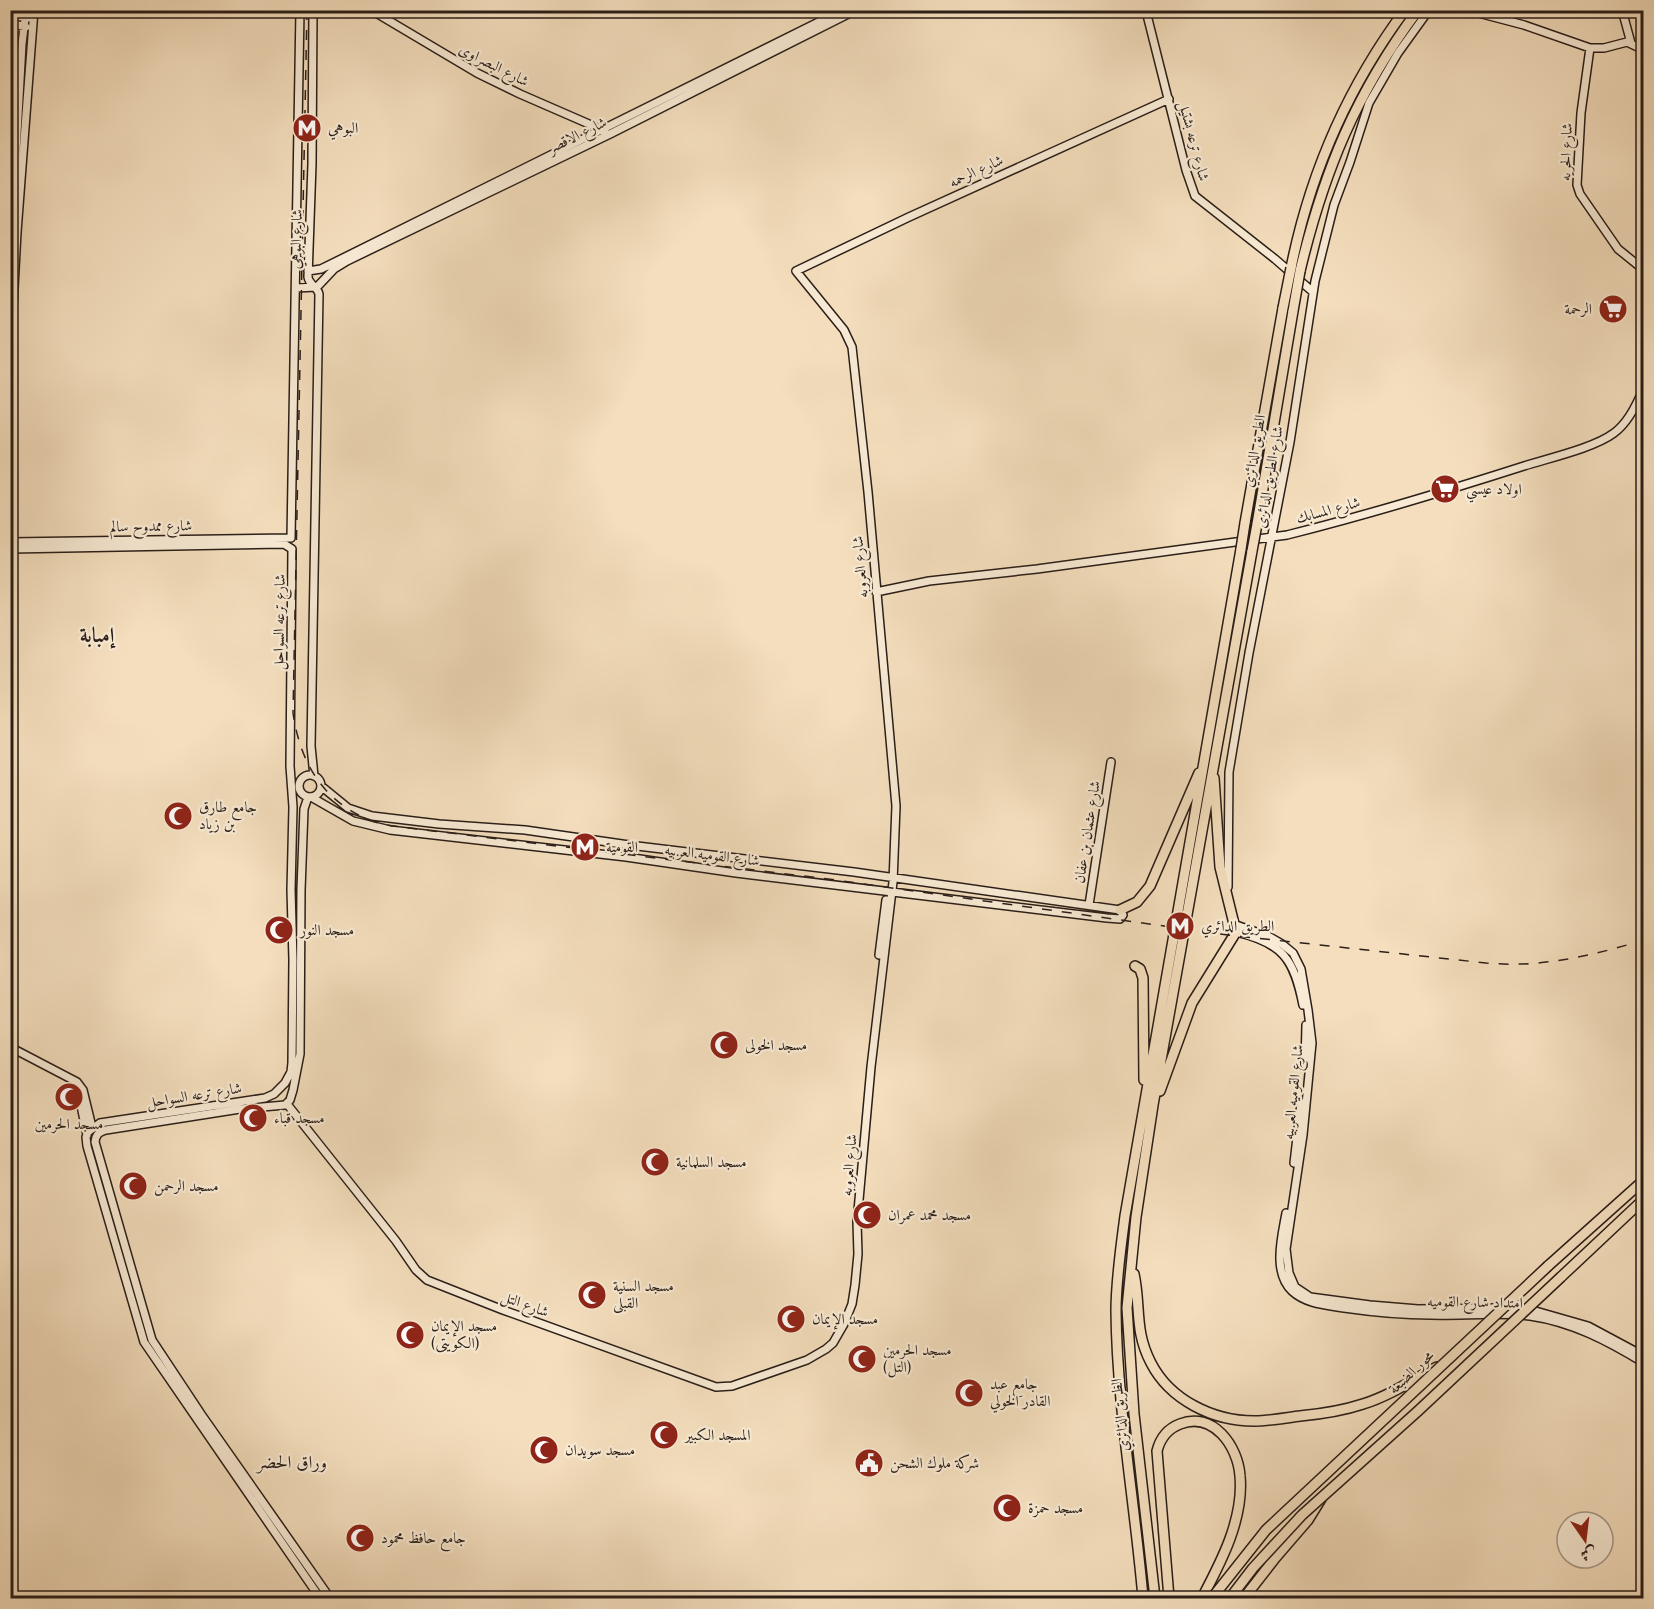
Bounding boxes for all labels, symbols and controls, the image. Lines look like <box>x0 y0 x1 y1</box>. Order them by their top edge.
street label: شارع البصراوى <box>454 39 533 94</box>
street label: شارع ترعه بشتيل <box>1171 99 1214 184</box>
metro station icon: البوهي <box>291 112 323 144</box>
street label: شارع الاقصر <box>542 112 611 161</box>
place label: البوهي <box>328 118 358 140</box>
street label: شارع الحريه <box>1555 123 1580 182</box>
street label: شارع الرحمه <box>946 150 1008 195</box>
street label: شارع البوهي <box>285 209 310 270</box>
supermarket icon: الرحمة <box>1597 293 1629 325</box>
place label: الرحمة <box>1564 299 1592 318</box>
street label: الطريق الدائري <box>1238 413 1272 489</box>
street label: شارع الطريق الدائرى <box>1250 424 1291 530</box>
supermarket icon: اولاد عيسي <box>1429 473 1461 505</box>
place label: اولاد عيسي <box>1466 479 1522 503</box>
street label: شارع المسابك <box>1294 492 1363 531</box>
street label: شارع ممدوح سالم <box>110 515 192 540</box>
street label: شارع العروبه <box>847 535 876 599</box>
street label: شارع ترعه السواحل <box>268 574 293 670</box>
district label: إمبابة <box>80 622 116 649</box>
street label: شارع عثمان بن عفان <box>1069 779 1108 885</box>
place label: جامع طارق بن زياد <box>199 797 257 833</box>
mosque icon: جامع طارق بن زياد <box>162 800 194 832</box>
metro station icon: القومية <box>569 831 601 863</box>
place label: القومية <box>606 837 638 856</box>
street label: شارع القوميه العربيه <box>663 839 761 874</box>
metro station icon: الطريق الدائري <box>1164 910 1196 942</box>
mosque icon: مسجد النور <box>263 914 295 946</box>
place label: الطريق الدائري <box>1201 916 1274 938</box>
place label: مسجد النور <box>298 920 354 939</box>
mosque icon: مسجد الخولى <box>708 1029 740 1061</box>
place label: مسجد الخولى <box>745 1035 807 1054</box>
street label: شارع القوميه العربيه <box>1278 1043 1311 1141</box>
street label: شارع ترعه السواحل <box>145 1078 244 1115</box>
mosque icon: مسجد الحرمين <box>53 1081 85 1113</box>
mosque icon: مسجد قباء <box>237 1102 269 1134</box>
place label: مسجد قباء <box>274 1108 325 1127</box>
place label: مسجد الحرمين <box>35 1114 103 1134</box>
street label: شارع العروبه <box>836 1133 865 1197</box>
mosque icon: مسجد السلمانية <box>639 1146 671 1178</box>
place label: مسجد السلمانية <box>676 1152 747 1171</box>
mosque icon: مسجد الرحمن <box>117 1170 149 1202</box>
place label: مسجد الرحمن <box>154 1176 218 1196</box>
mosque icon: مسجد محمد عمران <box>851 1199 883 1231</box>
place label: مسجد محمد عمران <box>888 1205 971 1225</box>
place label: مسجد السنية القبلى <box>613 1276 674 1314</box>
mosque icon: مسجد السنية القبلى <box>576 1279 608 1311</box>
street label: شارع التل <box>497 1286 552 1325</box>
street label: امتداد شارع القوميه <box>1427 1291 1523 1316</box>
mosque icon: مسجد الإيمان <box>775 1303 807 1335</box>
place label: مسجد الإيمان <box>812 1309 878 1330</box>
place label: مسجد الإيمان (الكويتى) <box>431 1316 497 1353</box>
mosque icon: مسجد الإيمان (الكويتى) <box>394 1319 426 1351</box>
place label: مسجد الحرمين (التل) <box>883 1340 952 1378</box>
mosque icon: مسجد الحرمين (التل) <box>846 1343 878 1375</box>
street label: محور الضبعة <box>1384 1346 1438 1398</box>
place label: جامع عبد القادر الخولي <box>990 1374 1050 1413</box>
mosque icon: جامع عبد القادر الخولي <box>953 1377 985 1409</box>
street label: الطريق الدائري <box>1106 1377 1136 1453</box>
mosque icon: المسجد الكبير <box>648 1419 680 1451</box>
place label: المسجد الكبير <box>683 1425 751 1444</box>
mosque icon: مسجد سويدان <box>528 1434 560 1466</box>
place label: مسجد سويدان <box>565 1440 635 1459</box>
public building icon: شركة ملوك الشحن <box>853 1447 885 1479</box>
district label: وراق الحضر <box>255 1451 327 1474</box>
place label: شركة ملوك الشحن <box>890 1453 979 1473</box>
mosque icon: مسجد حمزة <box>991 1492 1023 1524</box>
place label: مسجد حمزة <box>1028 1498 1083 1518</box>
north arrow <box>1555 1510 1615 1570</box>
mosque icon: جامع حافظ محمود <box>344 1522 376 1554</box>
place label: جامع حافظ محمود <box>381 1528 466 1552</box>
text: ش <box>1579 1543 1599 1566</box>

